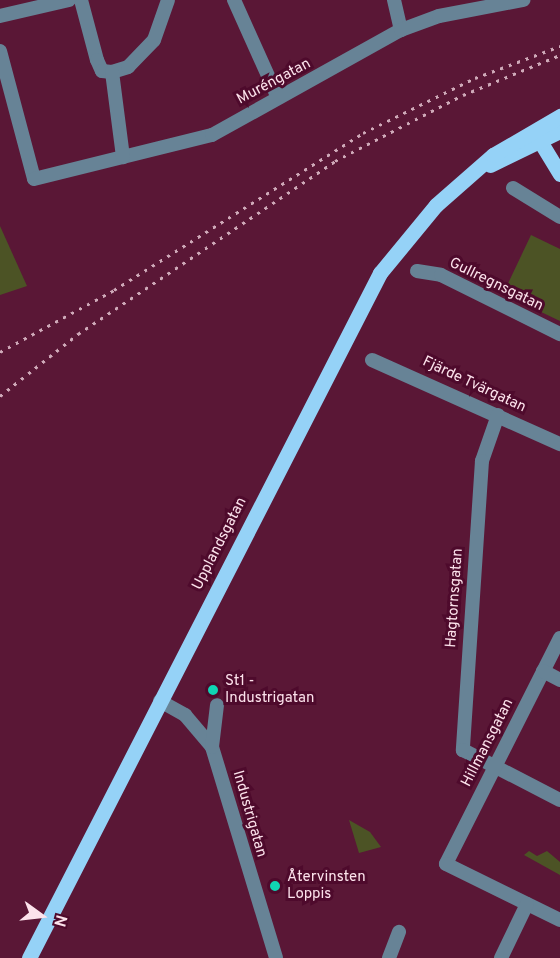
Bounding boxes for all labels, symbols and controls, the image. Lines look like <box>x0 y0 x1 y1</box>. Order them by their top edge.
street label: Muréngatan <box>234 55 314 109</box>
street label: Gullregnsgatan <box>446 254 546 316</box>
street label: Fjärde Tvärgatan <box>419 353 529 417</box>
street label: Upplandsgatan <box>189 495 251 593</box>
street label: Hagtornsgatan <box>443 548 467 648</box>
place label: St1 - Industrigatan <box>225 672 315 707</box>
marker: St1 - Industrigatan <box>206 683 220 697</box>
street label: Hillmansgatan <box>458 696 518 790</box>
street label: Industrigatan <box>228 768 270 860</box>
place label: Återvinsten Loppis <box>287 868 366 903</box>
marker: Återvinsten Loppis <box>268 879 282 893</box>
north arrow <box>12 886 72 946</box>
text: N <box>48 913 71 929</box>

